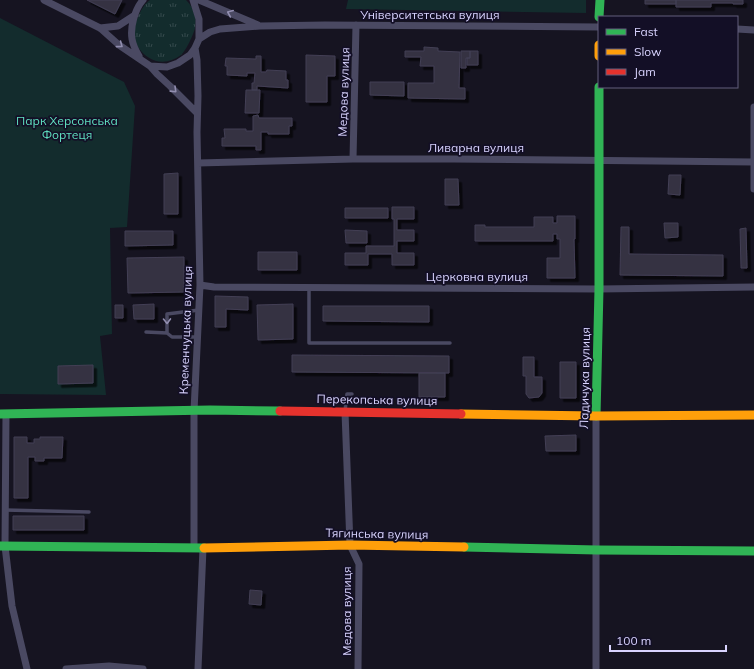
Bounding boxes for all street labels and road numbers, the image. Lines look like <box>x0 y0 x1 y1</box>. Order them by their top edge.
street label: Університетська вулиця <box>359 7 500 22</box>
street label: Медова вулиця <box>334 47 353 137</box>
street label: Ливарна вулиця <box>428 140 524 155</box>
street label: Кременчуцька вулиця <box>176 265 195 395</box>
street label: Церковна вулиця <box>426 269 528 284</box>
street label: Ладичука вулиця <box>576 327 593 429</box>
street label: Перекопська вулиця <box>316 391 438 408</box>
street label: Тягинська вулиця <box>325 525 429 542</box>
street label: Медова вулиця <box>339 566 354 656</box>

